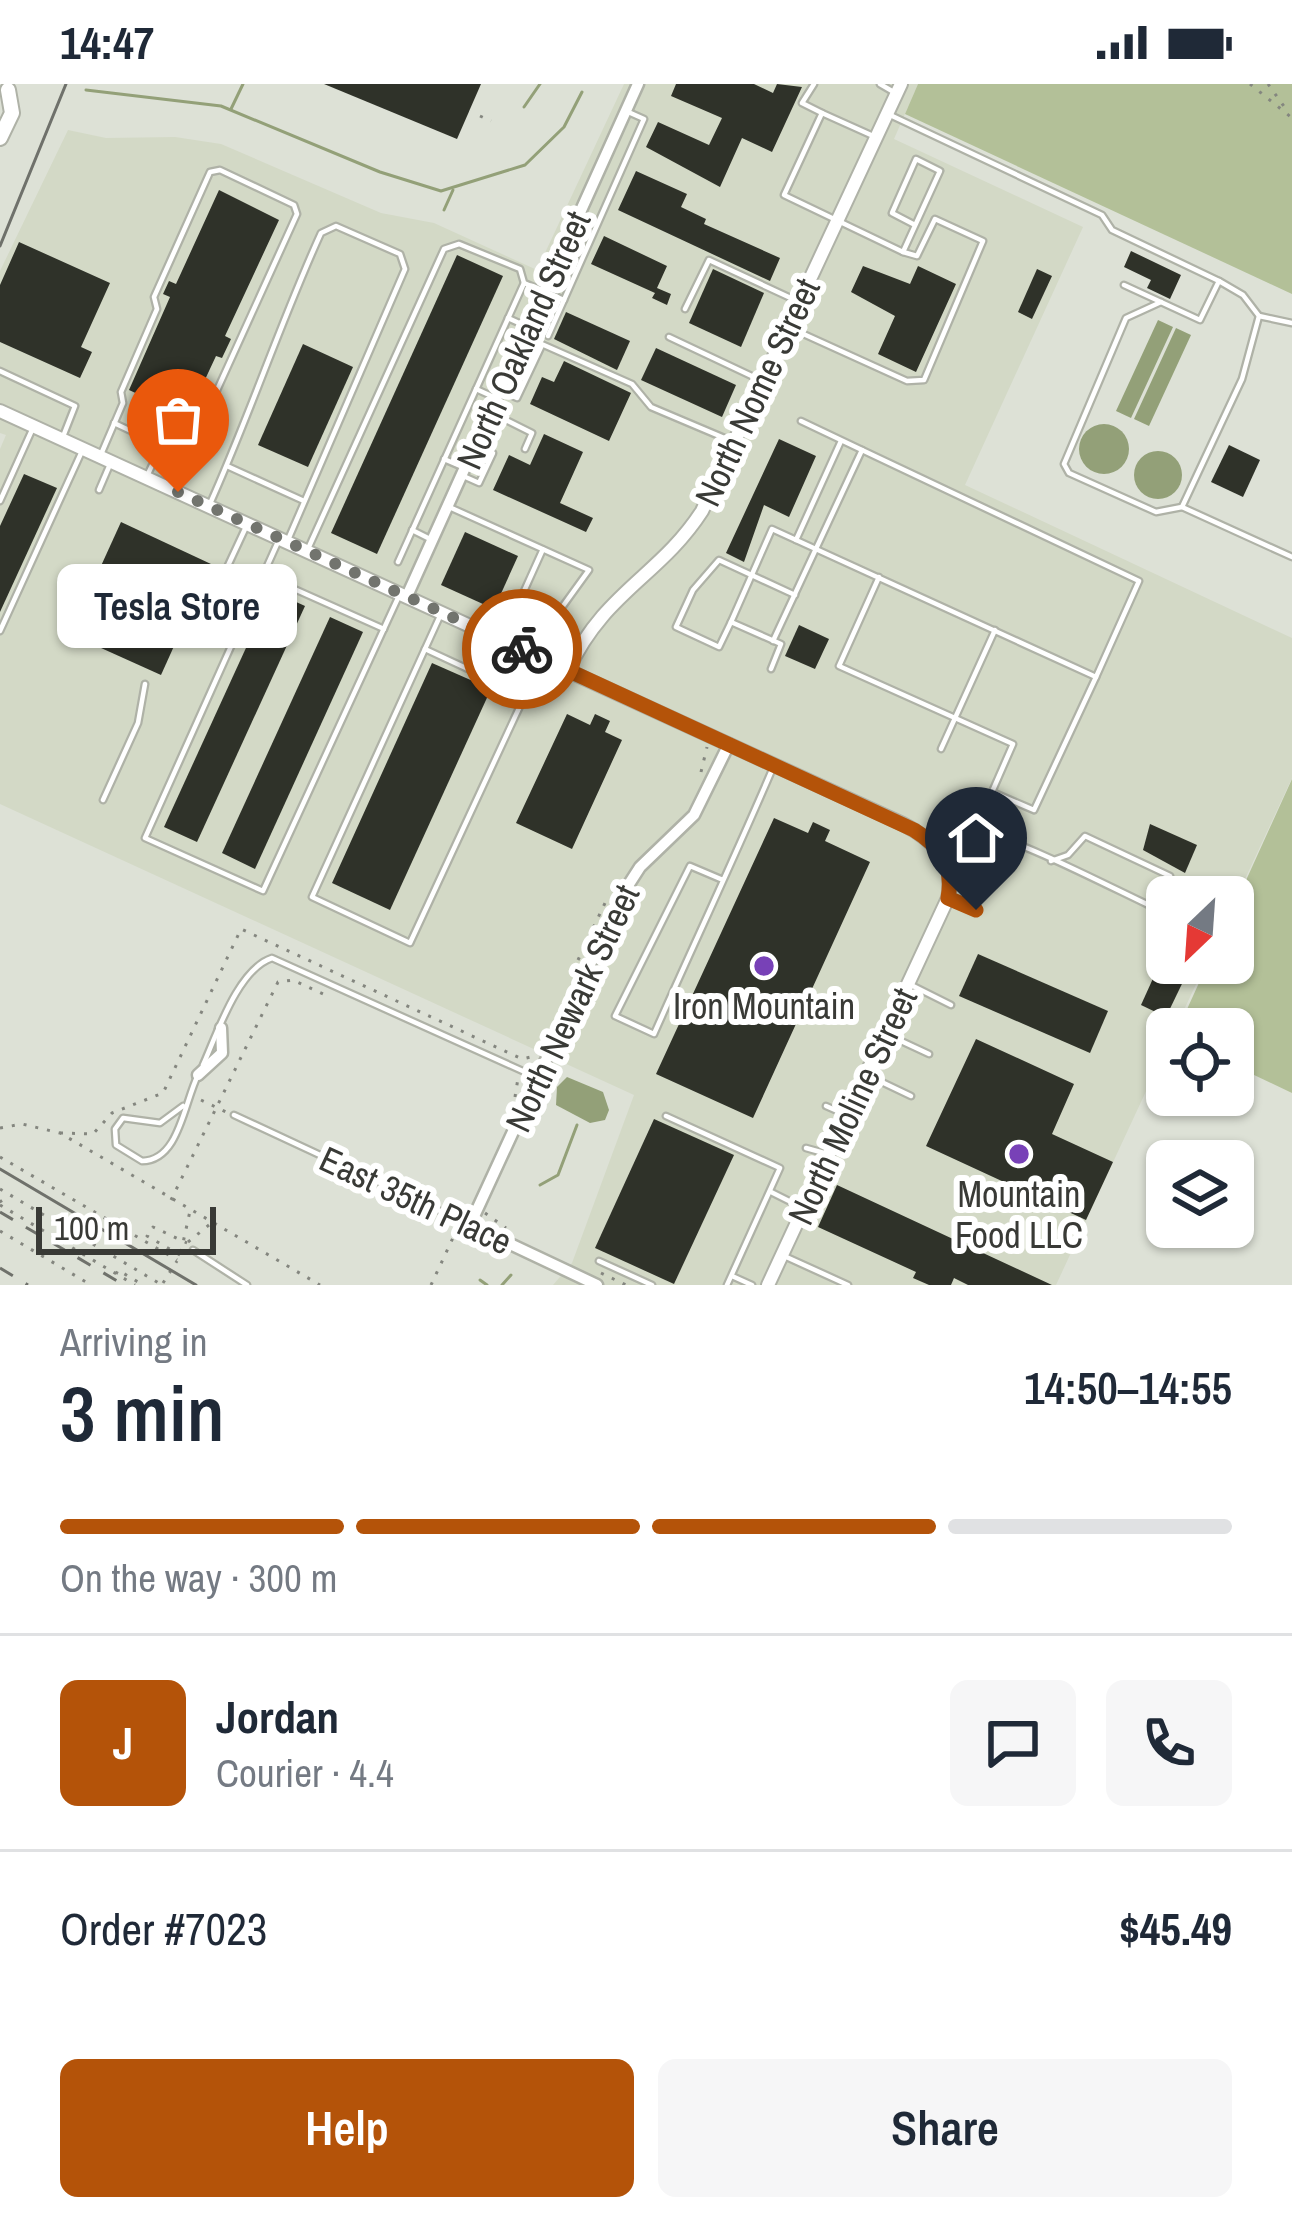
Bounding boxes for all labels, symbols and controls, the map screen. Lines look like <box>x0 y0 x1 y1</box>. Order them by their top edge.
text: 14:47 <box>60 12 154 73</box>
street label: North Oakland Street <box>445 204 601 476</box>
street label: North Nome Street <box>683 270 831 514</box>
pin <box>127 369 229 492</box>
icon: bag <box>145 387 211 453</box>
callout: Tesla Store <box>58 564 298 648</box>
text: Tesla Store <box>94 580 260 632</box>
courier <box>462 589 582 709</box>
icon: bike <box>489 616 555 682</box>
pin <box>925 787 1027 910</box>
icon: home <box>943 805 1009 871</box>
north arrow <box>1146 876 1254 984</box>
map controls <box>1146 876 1254 1248</box>
street label: North Newark Street <box>494 877 650 1139</box>
marker: Iron Mountain <box>751 953 777 979</box>
street label: North Moline Street <box>776 980 928 1232</box>
place label: Iron Mountain <box>673 982 855 1030</box>
button: locate <box>1146 1008 1254 1116</box>
street label: East 35th Place <box>312 1135 520 1265</box>
button: layers <box>1146 1140 1254 1248</box>
marker: Mountain Food LLC <box>1006 1141 1032 1167</box>
place label: Mountain Food LLC <box>955 1170 1083 1259</box>
scale bar <box>36 1201 216 1254</box>
text: 100 m <box>54 1206 129 1250</box>
text: Arriving in <box>60 1316 208 1368</box>
text: 14:50–14:55 <box>1024 1357 1232 1418</box>
text: 3 min <box>60 1360 225 1465</box>
text: On the way · 300 m <box>60 1552 337 1604</box>
button: chat <box>950 1680 1076 1806</box>
button: phone <box>1106 1680 1232 1806</box>
text: Jordan <box>216 1686 339 1747</box>
text: J <box>113 1712 133 1773</box>
text: Courier · 4.4 <box>216 1747 394 1799</box>
text: Order #7023 <box>60 1898 267 1959</box>
text: $45.49 <box>1119 1898 1232 1959</box>
button: Help <box>60 2059 634 2197</box>
button: Share <box>658 2059 1232 2197</box>

